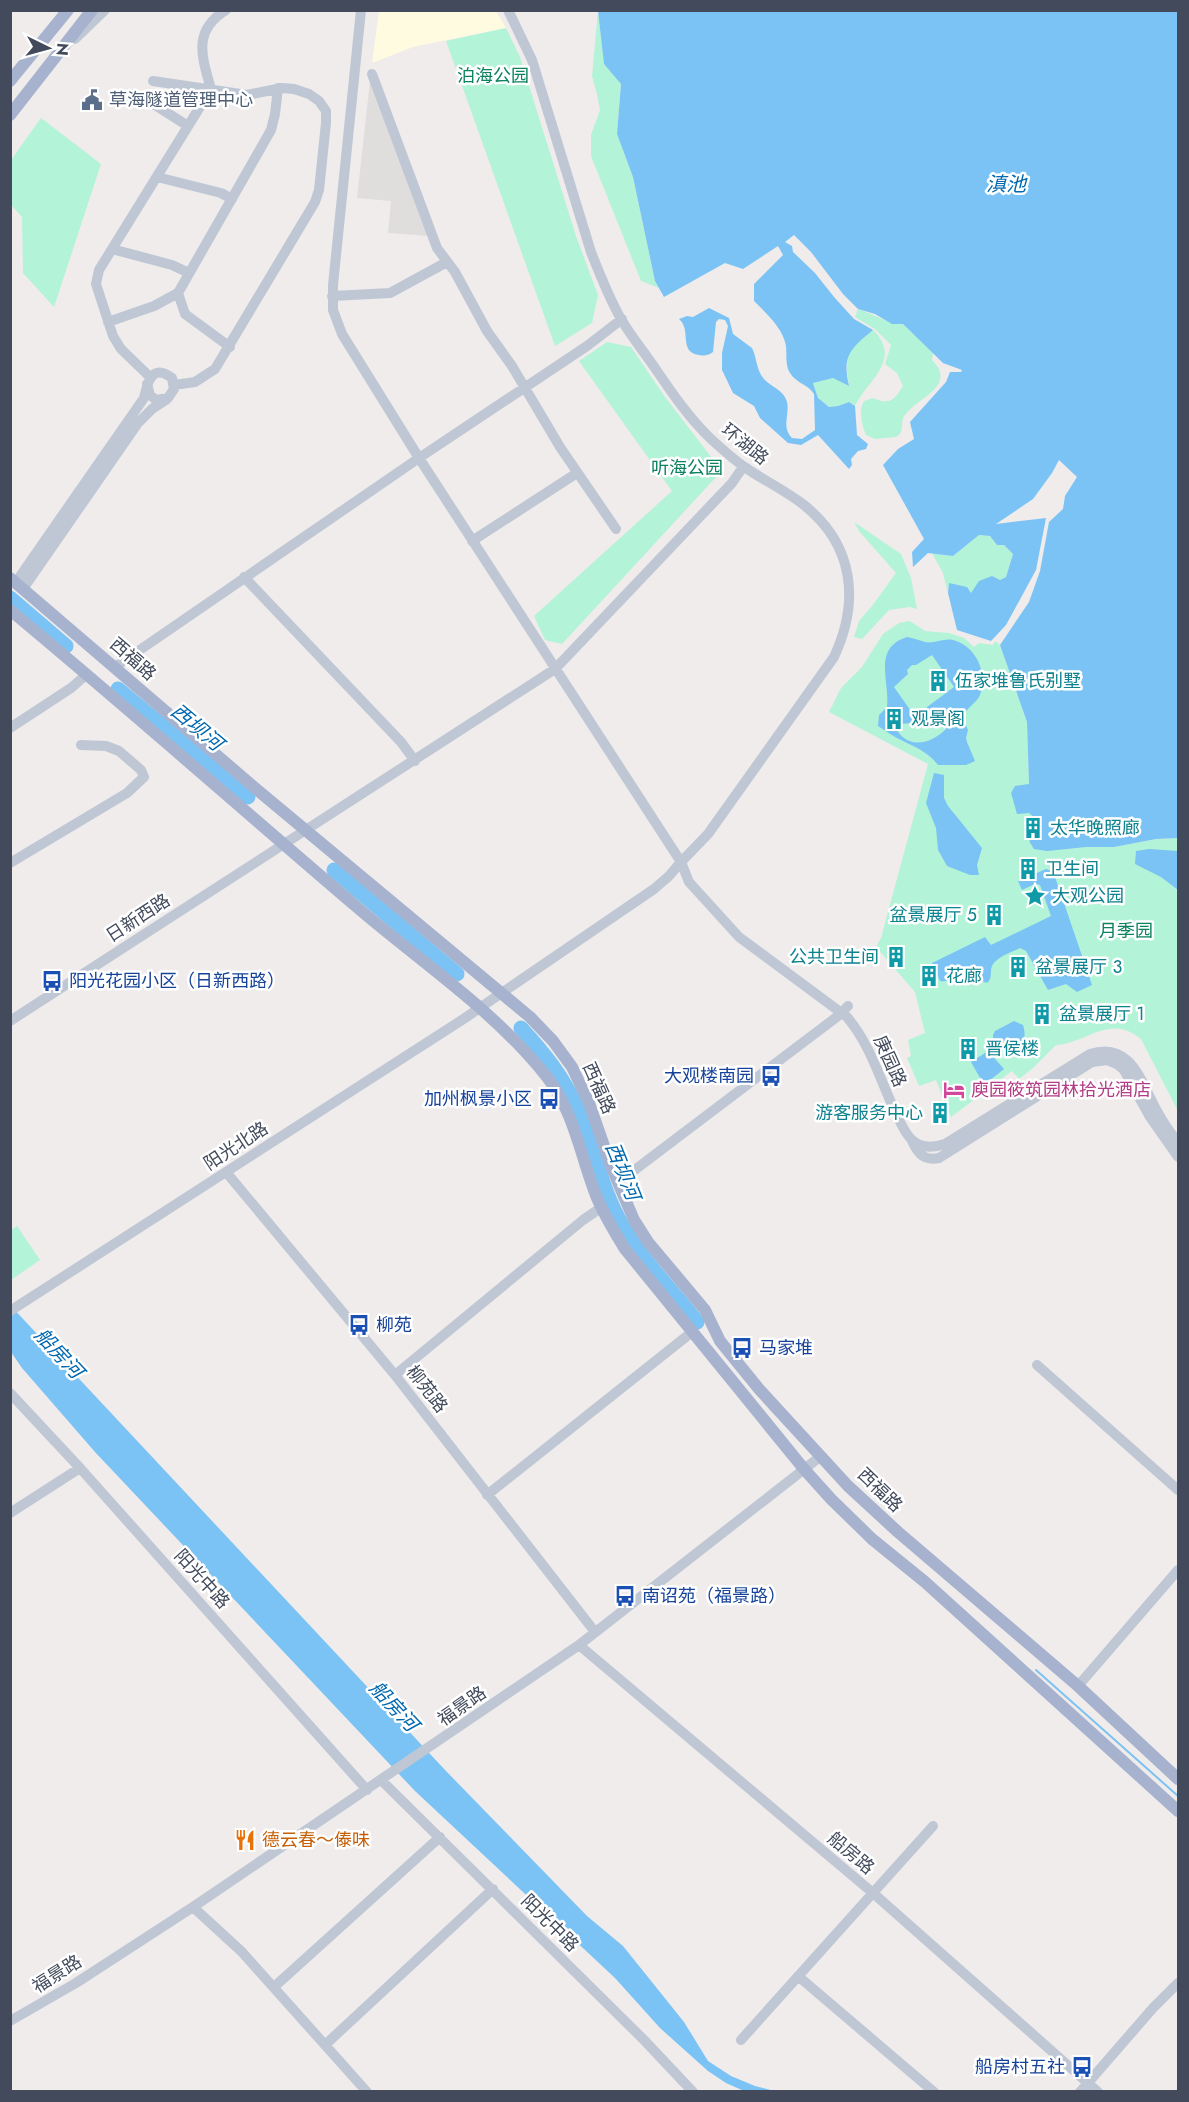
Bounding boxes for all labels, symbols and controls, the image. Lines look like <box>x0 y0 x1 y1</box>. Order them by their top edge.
north arrow <box>18 18 78 78</box>
text: N <box>50 42 74 57</box>
park label: 泊海公园 <box>457 63 529 89</box>
place label: 草海隧道管理中心 <box>109 87 253 113</box>
public building icon: 草海隧道管理中心 <box>80 88 104 112</box>
water label: 滇池 <box>986 170 1028 199</box>
street label: 环湖路 <box>716 417 774 471</box>
park label: 听海公园 <box>651 455 723 481</box>
street label: 西福路 <box>104 631 162 687</box>
place label: 伍家堆鲁氏别墅 <box>955 668 1081 694</box>
building icon: 伍家堆鲁氏别墅 <box>926 669 950 693</box>
water label: 西坝河 <box>164 697 232 760</box>
place label: 观景阁 <box>911 706 965 732</box>
building icon: 观景阁 <box>882 707 906 731</box>
place label: 太华晚照廊 <box>1050 815 1140 841</box>
building icon: 太华晚照廊 <box>1021 816 1045 840</box>
place label: 卫生间 <box>1045 856 1099 882</box>
building icon: 卫生间 <box>1016 857 1040 881</box>
place label: 大观公园 <box>1052 883 1124 909</box>
place icon: 大观公园 <box>1023 884 1047 908</box>
street label: 日新西路 <box>101 887 175 949</box>
place label: 盆景展厅 5 <box>889 902 977 928</box>
building icon: 盆景展厅 5 <box>982 903 1006 927</box>
park label: 月季园 <box>1099 918 1153 944</box>
place label: 公共卫生间 <box>789 944 879 970</box>
building icon: 公共卫生间 <box>884 945 908 969</box>
place label: 盆景展厅 3 <box>1035 954 1122 980</box>
building icon: 盆景展厅 3 <box>1006 955 1030 979</box>
place label: 花廊 <box>946 963 982 989</box>
building icon: 花廊 <box>917 964 941 988</box>
place label: 阳光花园小区（日新西路） <box>69 968 285 994</box>
bus stop icon: 阳光花园小区（日新西路） <box>40 969 64 993</box>
place label: 盆景展厅 1 <box>1059 1001 1145 1027</box>
building icon: 盆景展厅 1 <box>1030 1002 1054 1026</box>
street label: 庚园路 <box>867 1031 913 1091</box>
place label: 晋侯楼 <box>985 1036 1039 1062</box>
building icon: 晋侯楼 <box>956 1037 980 1061</box>
street label: 西福路 <box>576 1058 622 1118</box>
place label: 大观楼南园 <box>664 1063 754 1089</box>
bus stop icon: 大观楼南园 <box>759 1064 783 1088</box>
place label: 庾园筱筑园林拾光酒店 <box>971 1077 1151 1103</box>
hotel icon: 庾园筱筑园林拾光酒店 <box>942 1078 966 1102</box>
place label: 加州枫景小区 <box>424 1086 532 1112</box>
bus stop icon: 加州枫景小区 <box>537 1087 561 1111</box>
place label: 游客服务中心 <box>815 1100 923 1126</box>
building icon: 游客服务中心 <box>928 1101 952 1125</box>
street label: 阳光北路 <box>199 1115 273 1177</box>
water label: 西坝河 <box>598 1138 649 1208</box>
place label: 柳苑 <box>376 1312 412 1338</box>
bus stop icon: 柳苑 <box>347 1313 371 1337</box>
water label: 船房河 <box>28 1322 92 1388</box>
place label: 马家堆 <box>759 1335 813 1361</box>
bus stop icon: 马家堆 <box>730 1336 754 1360</box>
street label: 柳苑路 <box>400 1360 454 1418</box>
street label: 西福路 <box>852 1462 908 1518</box>
street label: 阳光中路 <box>168 1544 236 1614</box>
place label: 南诏苑（福景路） <box>642 1583 786 1609</box>
bus stop icon: 南诏苑（福景路） <box>613 1584 637 1608</box>
water label: 船房河 <box>363 1675 427 1741</box>
street label: 福景路 <box>432 1680 492 1732</box>
street label: 船房路 <box>822 1826 880 1880</box>
place label: 德云春～傣味 <box>262 1827 370 1853</box>
restaurant icon: 德云春～傣味 <box>233 1828 257 1852</box>
street label: 阳光中路 <box>515 1888 585 1958</box>
street label: 福景路 <box>27 1949 87 1999</box>
place label: 船房村五社 <box>975 2054 1065 2080</box>
bus stop icon: 船房村五社 <box>1070 2055 1094 2079</box>

